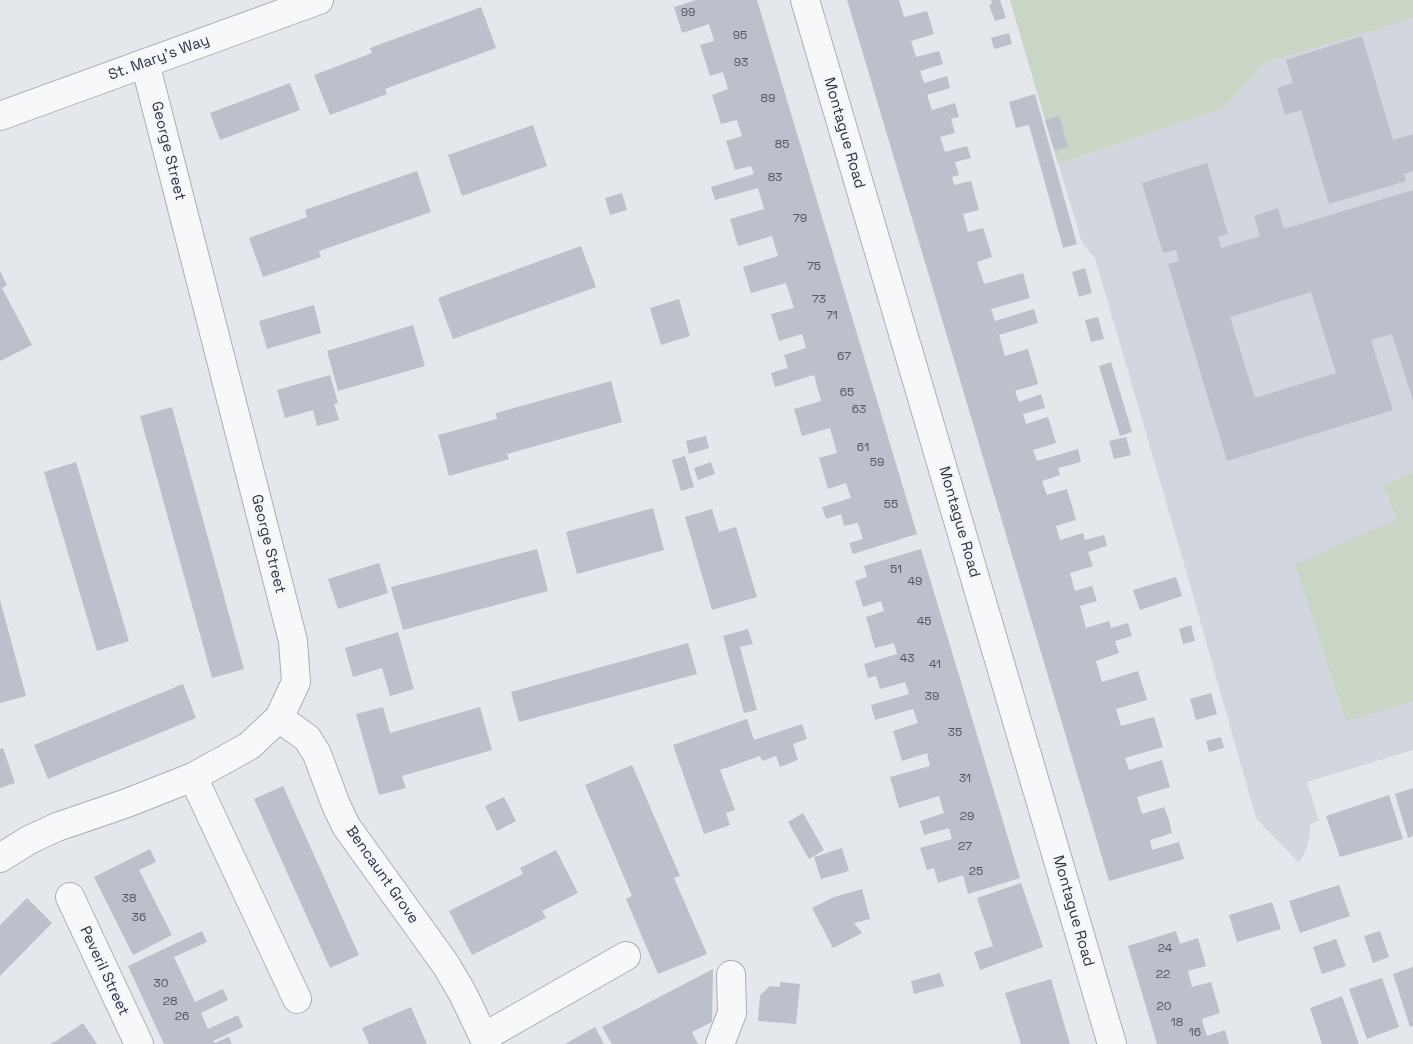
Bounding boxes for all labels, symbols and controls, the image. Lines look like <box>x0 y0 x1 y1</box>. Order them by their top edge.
house number: 99 <box>681 6 695 20</box>
house number: 95 <box>733 29 747 43</box>
street label: St. Mary's Way <box>106 31 212 85</box>
house number: 93 <box>734 56 748 70</box>
street label: Montague Road <box>820 75 868 191</box>
house number: 89 <box>761 92 775 106</box>
street label: George Street <box>147 100 189 202</box>
house number: 85 <box>775 138 789 152</box>
house number: 83 <box>768 171 782 185</box>
house number: 79 <box>793 212 807 226</box>
house number: 75 <box>807 260 821 274</box>
house number: 73 <box>812 293 826 307</box>
house number: 71 <box>826 309 838 323</box>
house number: 67 <box>837 350 851 364</box>
house number: 65 <box>840 386 854 400</box>
house number: 63 <box>852 403 866 417</box>
house number: 61 <box>857 441 869 455</box>
house number: 59 <box>870 456 884 470</box>
street label: Montague Road <box>935 464 983 580</box>
street label: George Street <box>247 493 289 595</box>
house number: 55 <box>884 498 898 512</box>
house number: 51 <box>890 563 902 577</box>
house number: 49 <box>908 575 922 589</box>
house number: 45 <box>917 615 931 629</box>
house number: 43 <box>900 652 914 666</box>
house number: 41 <box>929 658 941 672</box>
house number: 39 <box>925 690 939 704</box>
house number: 35 <box>948 726 962 740</box>
house number: 31 <box>959 772 971 786</box>
house number: 29 <box>960 810 974 824</box>
street label: Bencaunt Grove <box>342 823 422 927</box>
house number: 27 <box>958 840 972 854</box>
street label: Montague Road <box>1049 853 1097 969</box>
house number: 25 <box>969 865 983 879</box>
house number: 38 <box>122 892 136 906</box>
house number: 36 <box>132 911 146 925</box>
street label: Peveril Street <box>75 923 133 1019</box>
house number: 24 <box>1158 942 1172 956</box>
house number: 22 <box>1156 968 1170 982</box>
house number: 30 <box>154 977 168 991</box>
house number: 28 <box>163 995 177 1009</box>
house number: 20 <box>1157 1000 1171 1014</box>
house number: 26 <box>175 1010 189 1024</box>
house number: 18 <box>1171 1016 1183 1030</box>
house number: 16 <box>1189 1026 1201 1040</box>

